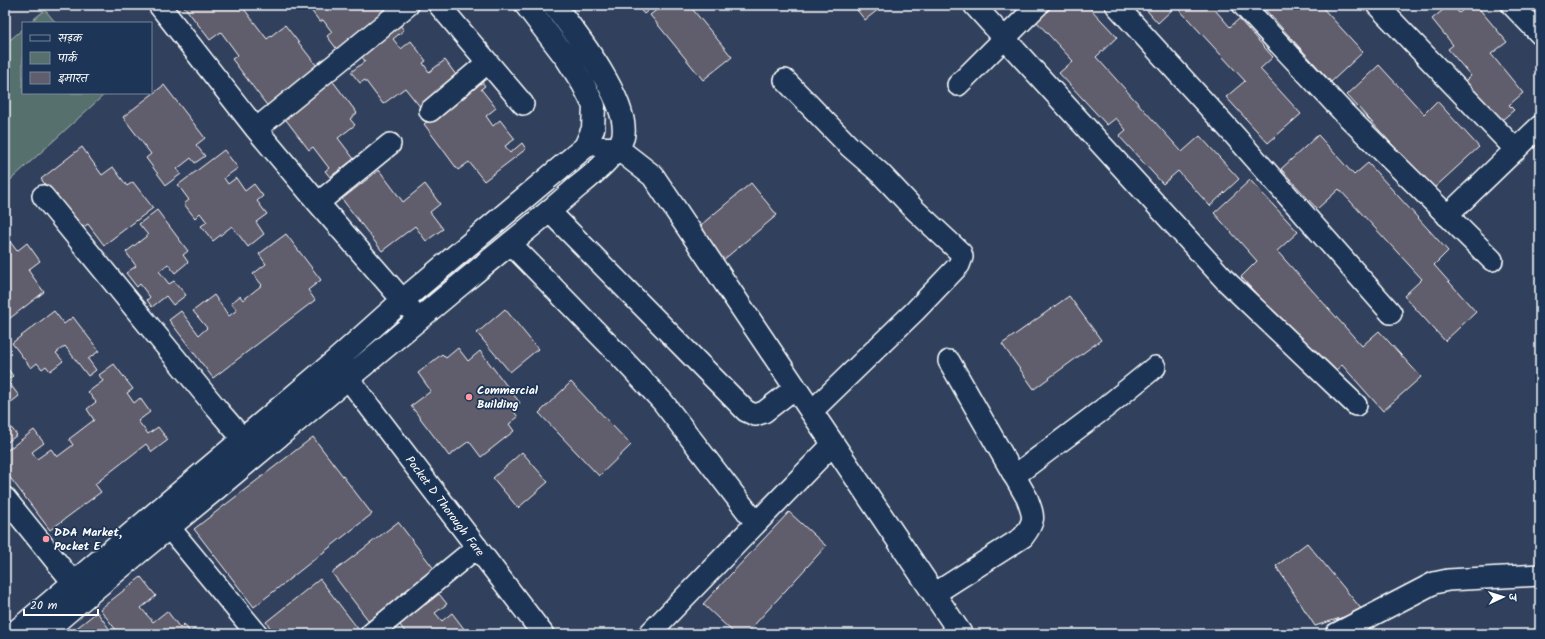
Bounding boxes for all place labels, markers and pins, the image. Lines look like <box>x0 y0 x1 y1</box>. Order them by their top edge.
place label: Commercial Building <box>477 381 539 414</box>
marker: Commercial Building <box>464 392 474 402</box>
place label: DDA Market, Pocket E <box>54 523 122 556</box>
marker: DDA Market, Pocket E <box>41 534 51 544</box>

